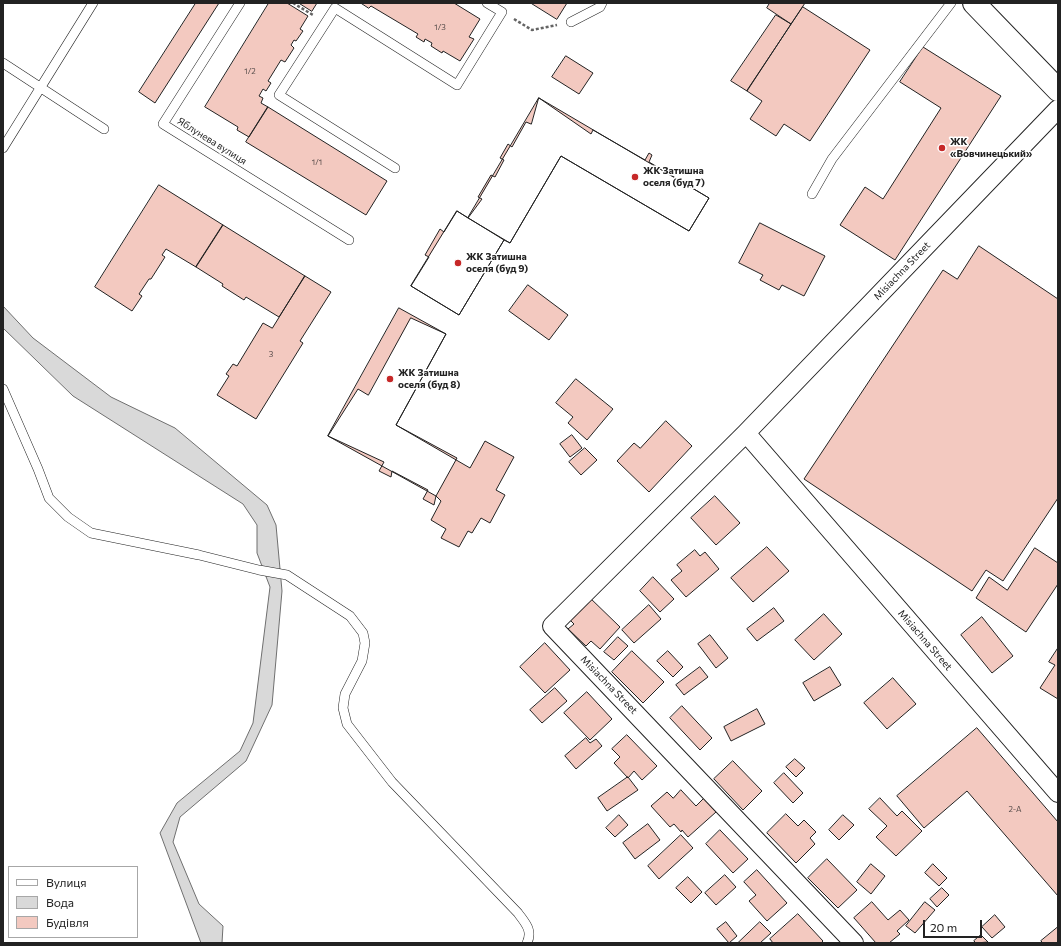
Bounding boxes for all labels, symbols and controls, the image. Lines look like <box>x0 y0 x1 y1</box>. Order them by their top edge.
house number: 1/3 <box>434 22 446 32</box>
house number: 1/2 <box>244 66 256 76</box>
street label: Яблунева вулиця <box>175 115 249 167</box>
place label: ЖК «Вовчинецький» <box>950 136 1032 160</box>
marker: ЖК «Вовчинецький» <box>937 143 947 153</box>
house number: 1/1 <box>312 157 322 167</box>
place label: ЖК Затишна оселя (буд 7) <box>643 165 705 188</box>
marker: ЖК Затишна оселя (буд 7) <box>630 172 640 182</box>
street label: Misiachna Street <box>871 239 933 303</box>
place label: ЖК Затишна оселя (буд 9) <box>466 251 528 274</box>
marker: ЖК Затишна оселя (буд 9) <box>453 258 463 268</box>
house number: 3 <box>269 349 273 359</box>
place label: ЖК Затишна оселя (буд 8) <box>398 367 460 390</box>
marker: ЖК Затишна оселя (буд 8) <box>385 374 395 384</box>
street label: Misiachna Street <box>895 607 955 673</box>
street label: Misiachna Street <box>578 653 640 717</box>
house number: 2-А <box>1008 804 1022 814</box>
legend <box>8 866 138 938</box>
text: Вулиця <box>46 875 87 889</box>
text: Вода <box>46 895 74 909</box>
scale bar <box>925 912 984 938</box>
text: Будівля <box>46 915 89 929</box>
text: 20 m <box>930 920 957 934</box>

